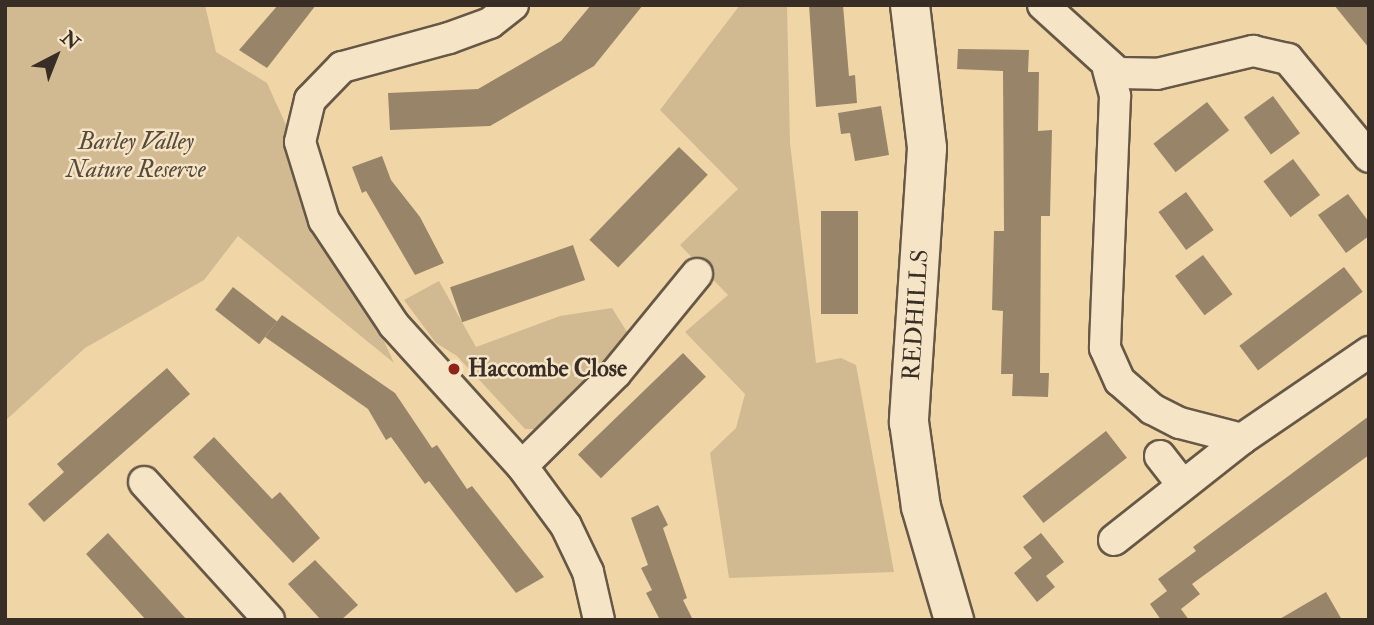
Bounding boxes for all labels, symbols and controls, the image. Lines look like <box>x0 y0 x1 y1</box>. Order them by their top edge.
north arrow <box>21 21 91 91</box>
text: N <box>56 26 84 55</box>
park label: Barley Valley Nature Reserve <box>66 128 206 184</box>
street label: REDHILLS <box>897 249 935 381</box>
place label: Haccombe Close <box>468 355 627 383</box>
marker: Haccombe Close <box>446 361 462 377</box>

